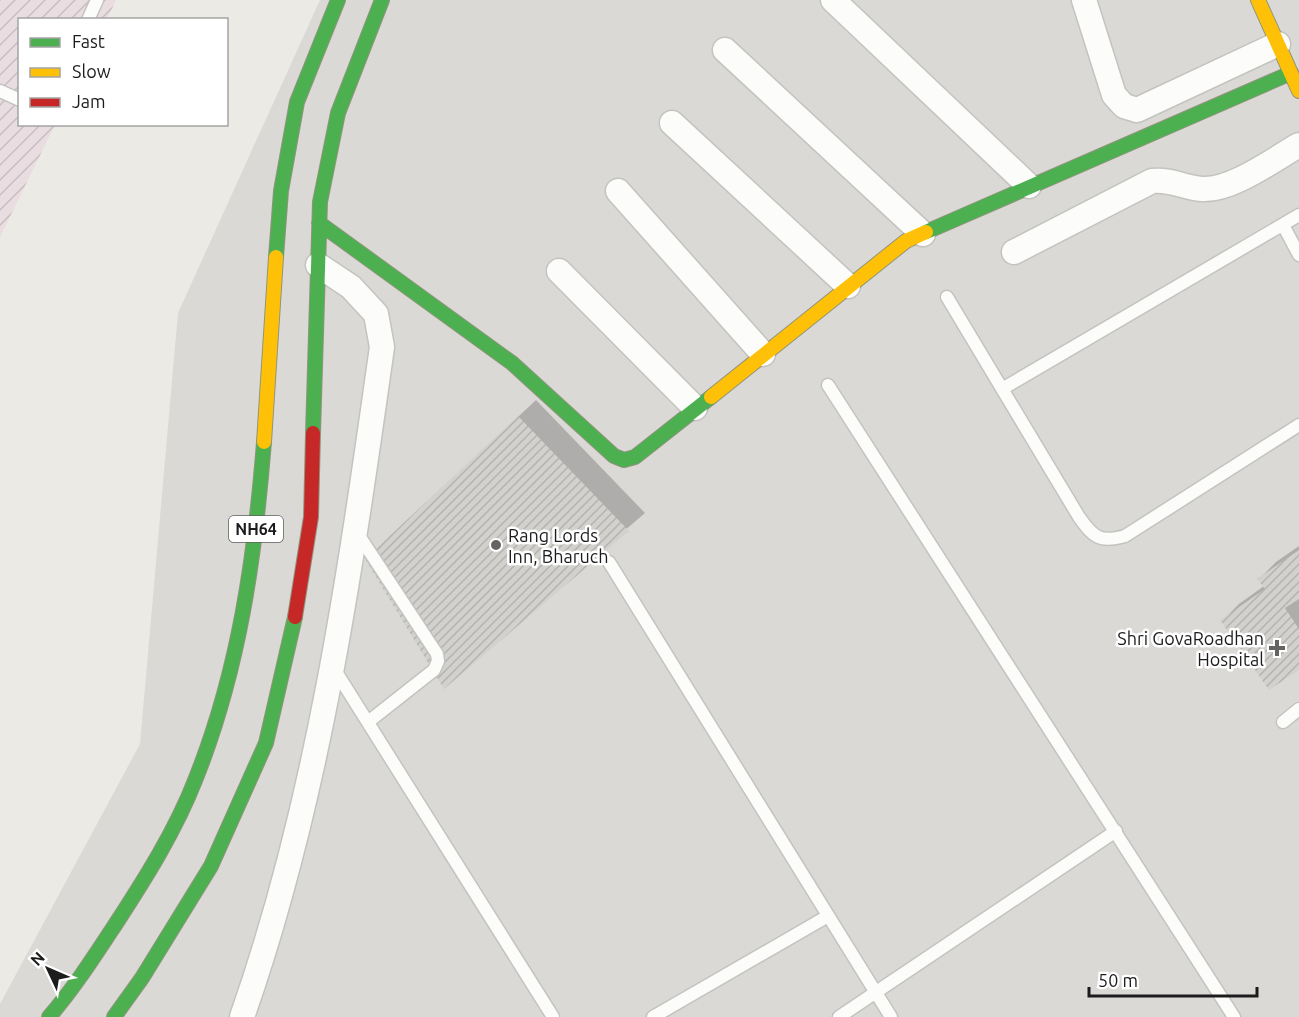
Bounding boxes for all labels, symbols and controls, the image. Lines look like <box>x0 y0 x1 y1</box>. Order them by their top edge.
legend <box>18 18 228 126</box>
text: Fast <box>72 31 105 51</box>
text: Slow <box>72 61 111 81</box>
text: Jam <box>72 91 106 111</box>
road number: NH64 <box>229 516 283 542</box>
place label: Rang Lords Inn, Bharuch <box>508 525 608 566</box>
marker: Rang Lords Inn, Bharuch <box>489 538 503 552</box>
place label: Shri GovaRoadhan Hospital <box>1117 628 1264 669</box>
marker: Shri GovaRoadhan Hospital <box>1268 639 1286 657</box>
north arrow <box>18 939 78 999</box>
text: N <box>27 948 48 969</box>
scale bar <box>1089 960 1257 998</box>
text: 50 m <box>1098 970 1138 990</box>

